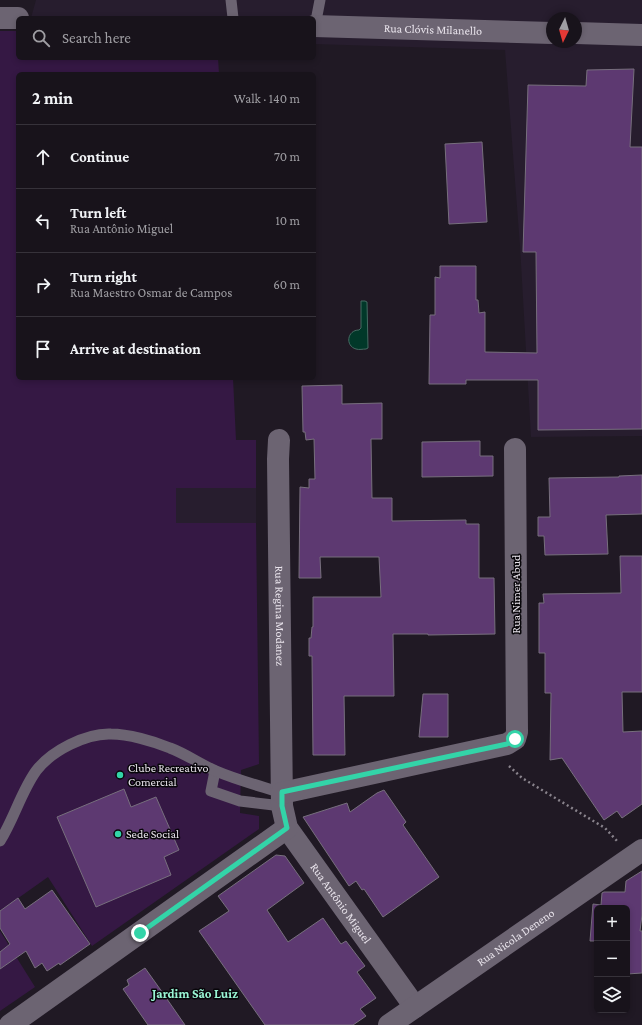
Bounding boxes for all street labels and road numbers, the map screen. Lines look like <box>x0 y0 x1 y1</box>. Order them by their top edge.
street label: Rua Clóvis Milanello <box>384 21 482 38</box>
street label: Rua Nimer Abud <box>509 554 523 633</box>
street label: Rua Regina Modanez <box>272 566 287 666</box>
street label: Rua Antônio Miguel <box>307 860 374 946</box>
street label: Rua Nicola Deneno <box>474 906 557 969</box>

